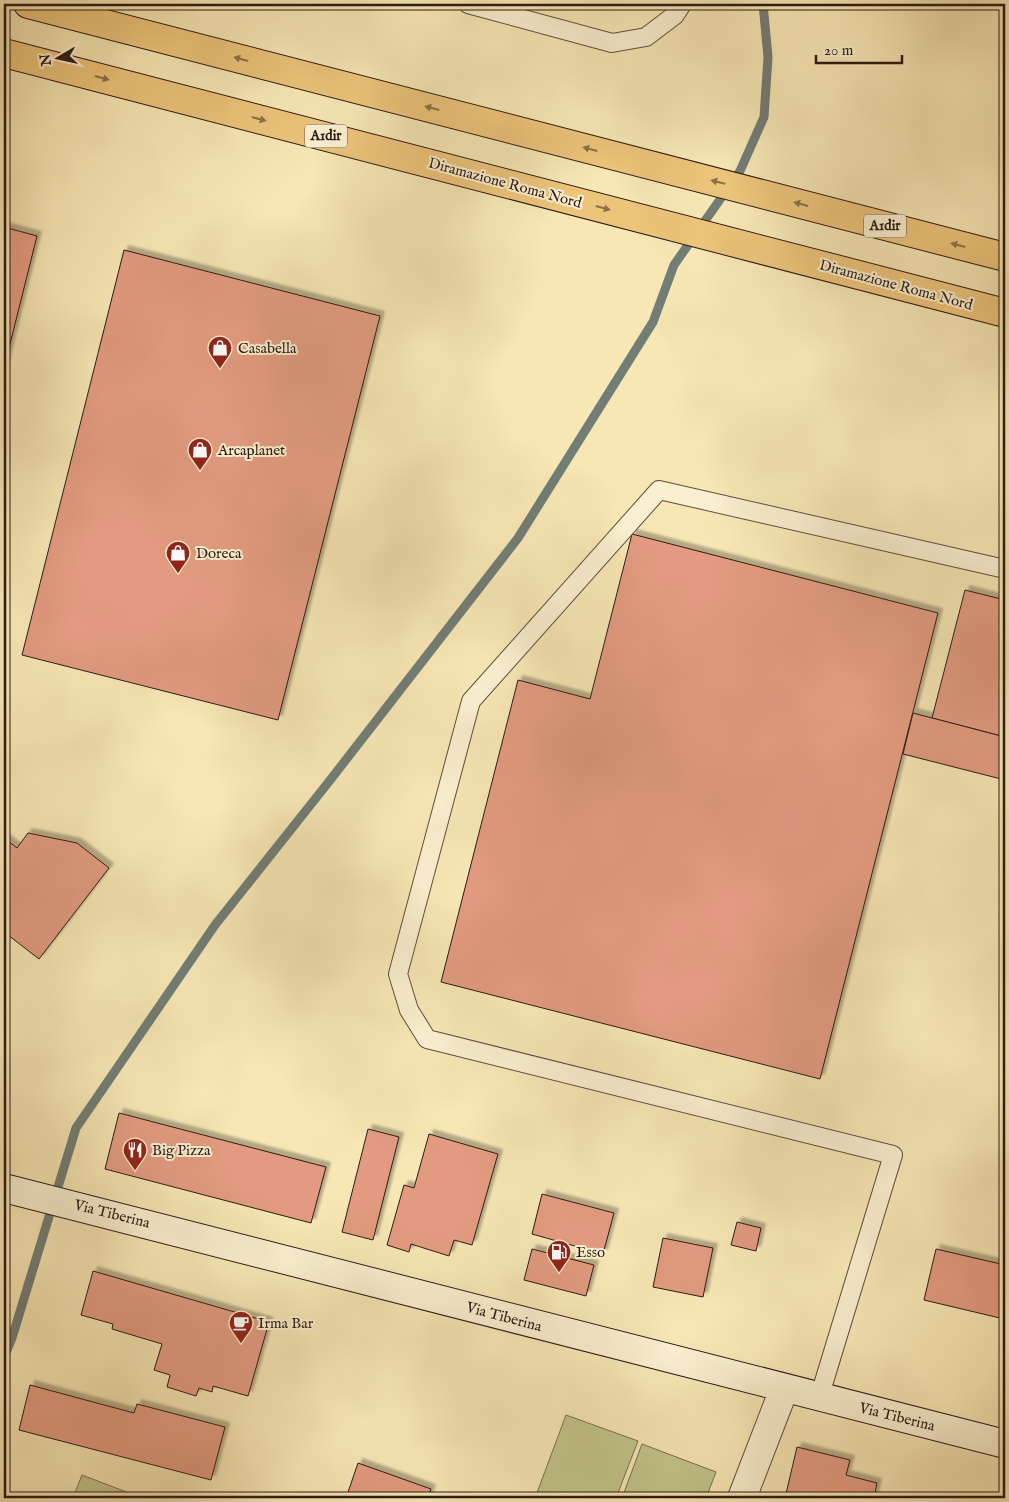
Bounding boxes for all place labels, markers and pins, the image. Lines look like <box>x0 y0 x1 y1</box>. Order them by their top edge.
shop icon: Casabella <box>207 335 233 369</box>
place label: Casabella <box>238 339 297 358</box>
shop icon: Arcaplanet <box>187 437 213 471</box>
place label: Arcaplanet <box>217 441 285 460</box>
shop icon: Doreca <box>165 540 191 574</box>
place label: Doreca <box>196 544 242 563</box>
restaurant icon: Big Pizza <box>122 1137 148 1171</box>
place label: Big Pizza <box>152 1141 211 1160</box>
fuel station icon: Esso <box>546 1239 572 1273</box>
place label: Esso <box>576 1243 605 1262</box>
cafe icon: Irma Bar <box>228 1310 254 1344</box>
place label: Irma Bar <box>258 1314 314 1333</box>

